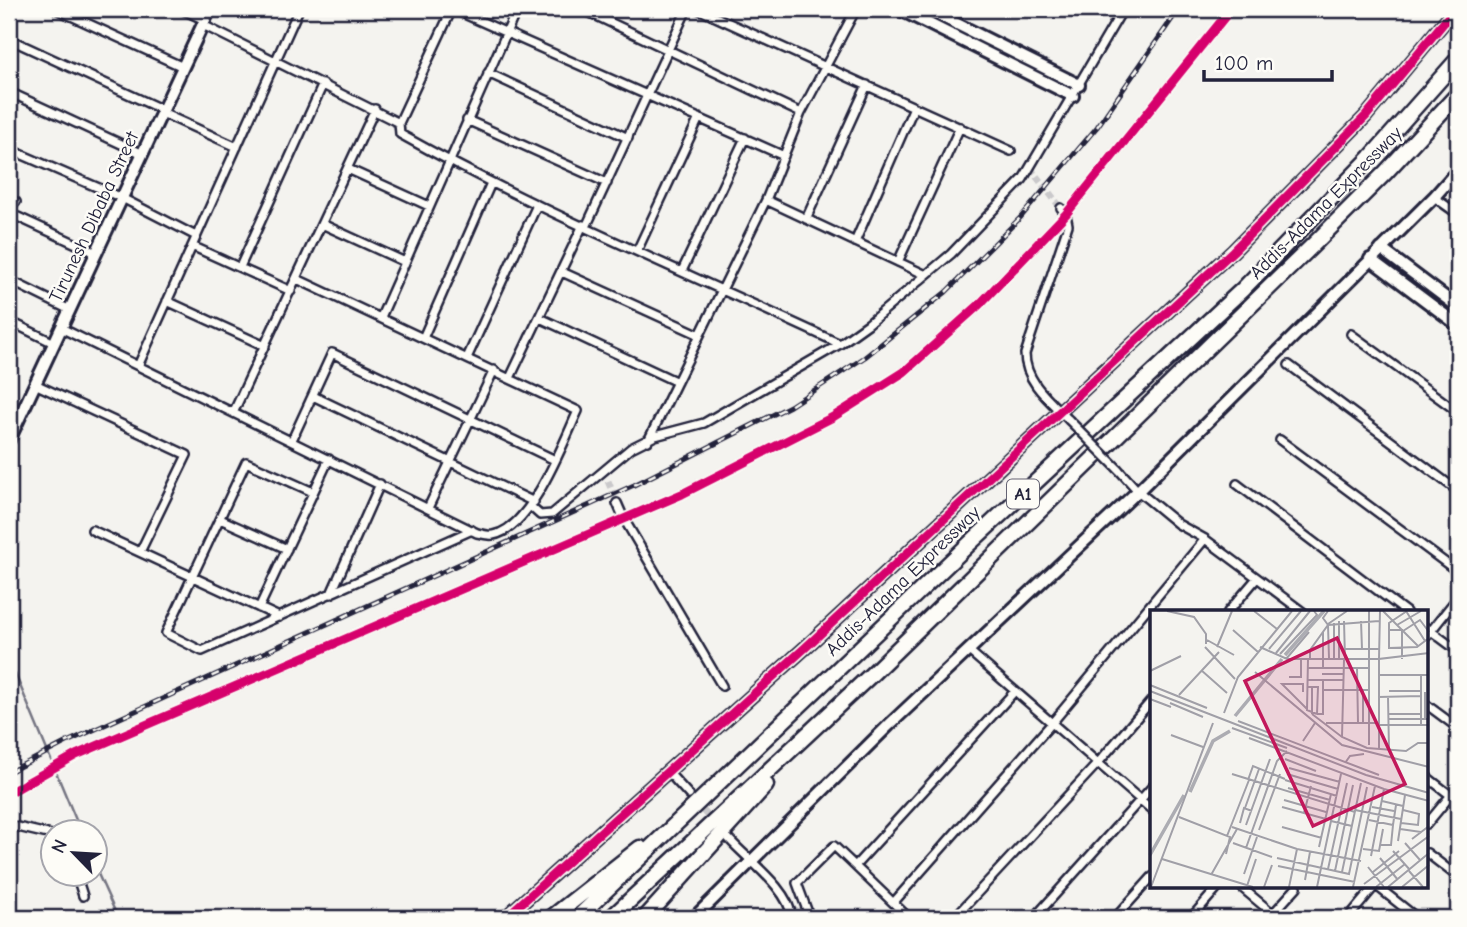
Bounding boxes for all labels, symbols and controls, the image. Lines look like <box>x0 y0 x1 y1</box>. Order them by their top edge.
scale bar <box>1204 38 1332 82</box>
text: 100 m <box>1215 51 1273 75</box>
street label: Addis-Adama Expressway <box>1245 122 1407 284</box>
street label: Tirunesh Dibaba Street <box>45 128 144 306</box>
road number: A1 <box>1007 480 1039 508</box>
street label: Addis-Adama Expressway <box>821 501 985 661</box>
inset map <box>1150 610 1428 888</box>
north arrow <box>38 818 108 888</box>
text: N <box>47 836 72 857</box>

